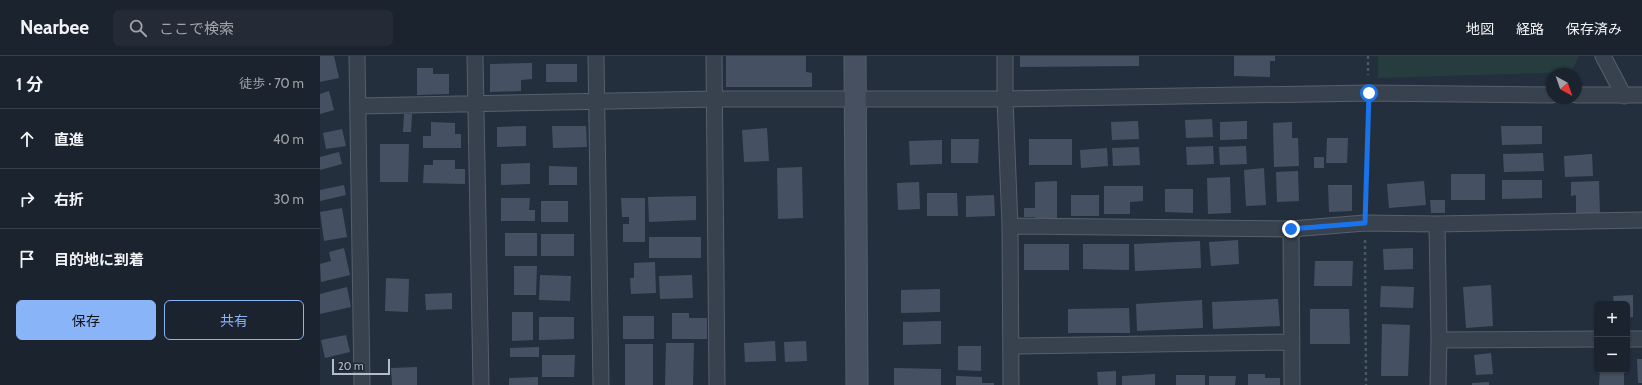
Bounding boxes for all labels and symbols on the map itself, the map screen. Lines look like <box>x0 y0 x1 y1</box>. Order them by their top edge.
north arrow <box>1546 68 1582 104</box>
route start <box>1360 84 1378 102</box>
route end <box>1282 220 1300 238</box>
scale bar <box>332 357 390 376</box>

